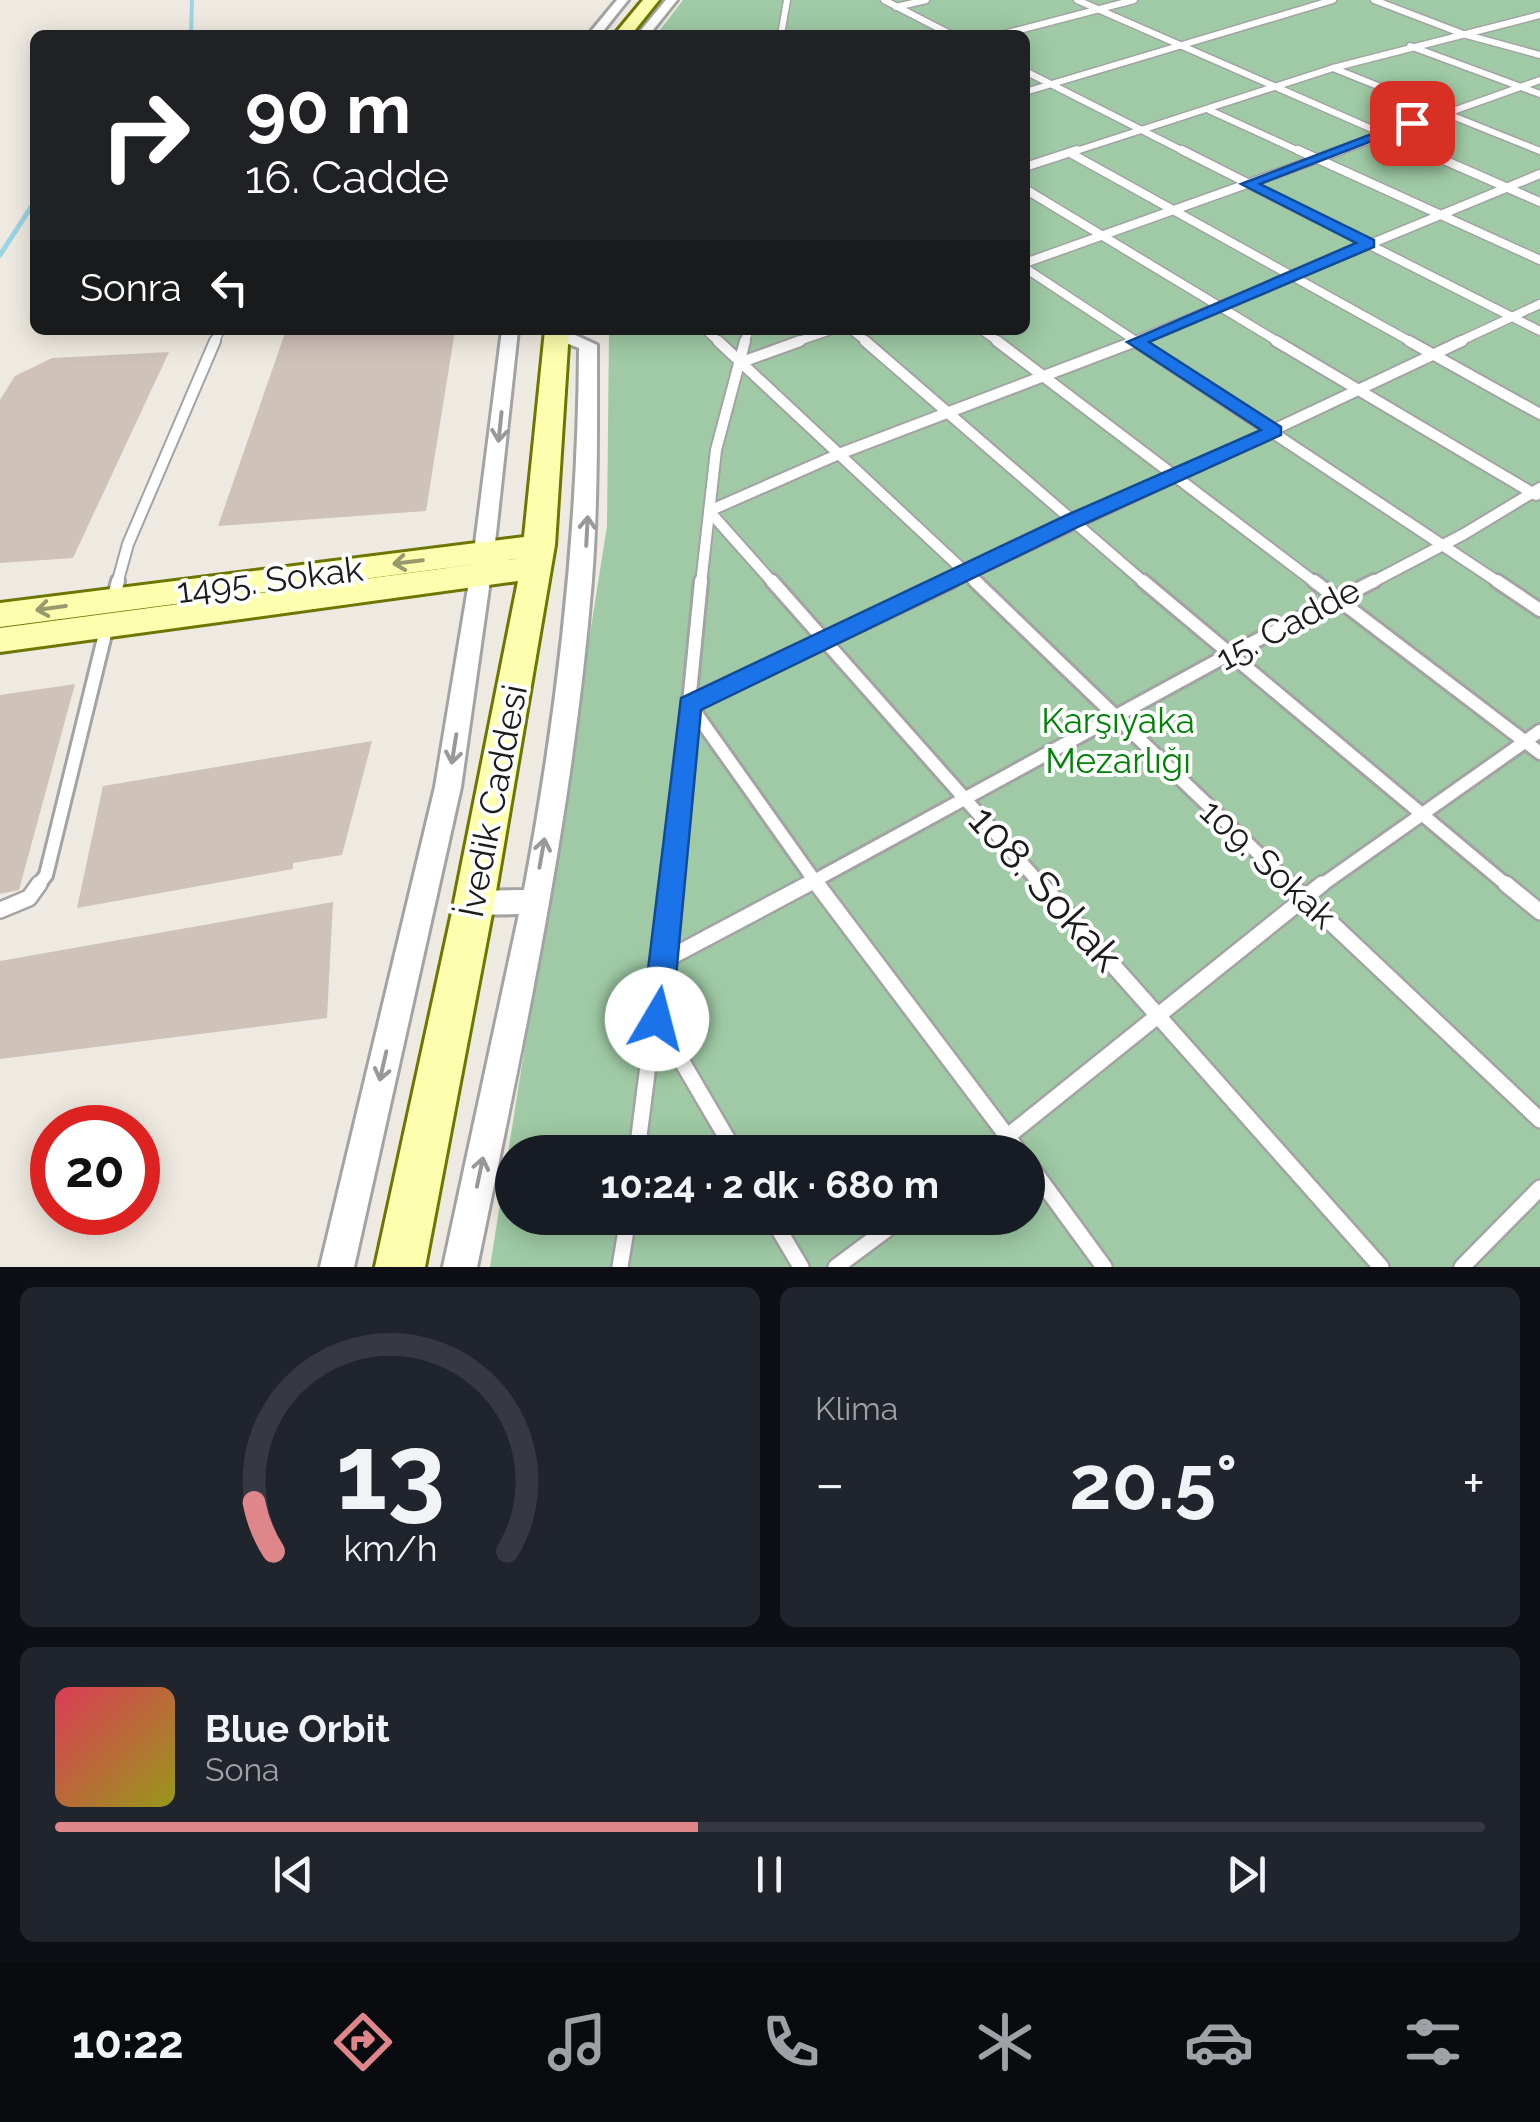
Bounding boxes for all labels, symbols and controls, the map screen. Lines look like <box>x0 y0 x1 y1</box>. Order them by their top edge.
text: 90 m <box>245 67 411 149</box>
icon: right <box>80 70 210 200</box>
pin <box>1370 81 1455 166</box>
icon: arrive <box>1385 96 1440 151</box>
text: 16. Cadde <box>245 151 449 204</box>
icon: left <box>202 260 257 315</box>
text: Sonra <box>80 265 182 310</box>
one-way arrow <box>490 410 509 443</box>
one-way arrow <box>578 515 597 547</box>
street label: 1495. Sokak <box>174 548 366 611</box>
one-way arrow <box>393 553 425 572</box>
street label: 15. Cadde <box>1209 569 1367 678</box>
one-way arrow <box>36 599 68 618</box>
street label: İvedik Caddesi <box>450 681 535 921</box>
park label: Karşıyaka Mezarlığı <box>1041 700 1195 781</box>
one-way arrow <box>444 732 463 764</box>
street label: 109. Sokak <box>1192 790 1345 937</box>
street label: 108. Sokak <box>959 796 1132 981</box>
one-way arrow <box>533 837 552 869</box>
position arrow <box>605 967 709 1071</box>
one-way arrow <box>373 1049 391 1081</box>
speed limit sign: 20 <box>30 1105 160 1235</box>
one-way arrow <box>472 1157 491 1189</box>
text: 10:24 · 2 dk · 680 m <box>601 1162 939 1207</box>
text: Klima <box>815 1390 898 1427</box>
text: 13 <box>335 1411 445 1533</box>
text: 20.5° <box>1069 1438 1237 1527</box>
text: − <box>815 1451 845 1516</box>
text: + <box>1462 1451 1485 1516</box>
text: km/h <box>343 1527 437 1569</box>
text: Blue Orbit <box>205 1706 390 1751</box>
text: Sona <box>205 1751 280 1788</box>
icon: previous <box>266 1847 321 1902</box>
icon: pause <box>742 1847 797 1902</box>
icon: next <box>1219 1847 1274 1902</box>
icon: directions <box>328 2007 398 2077</box>
icon: music <box>542 2007 612 2077</box>
icon: phone <box>756 2007 826 2077</box>
icon: climate <box>970 2007 1040 2077</box>
icon: car <box>1184 2007 1254 2077</box>
icon: filters <box>1398 2007 1468 2077</box>
text: 10:22 <box>72 2016 184 2069</box>

